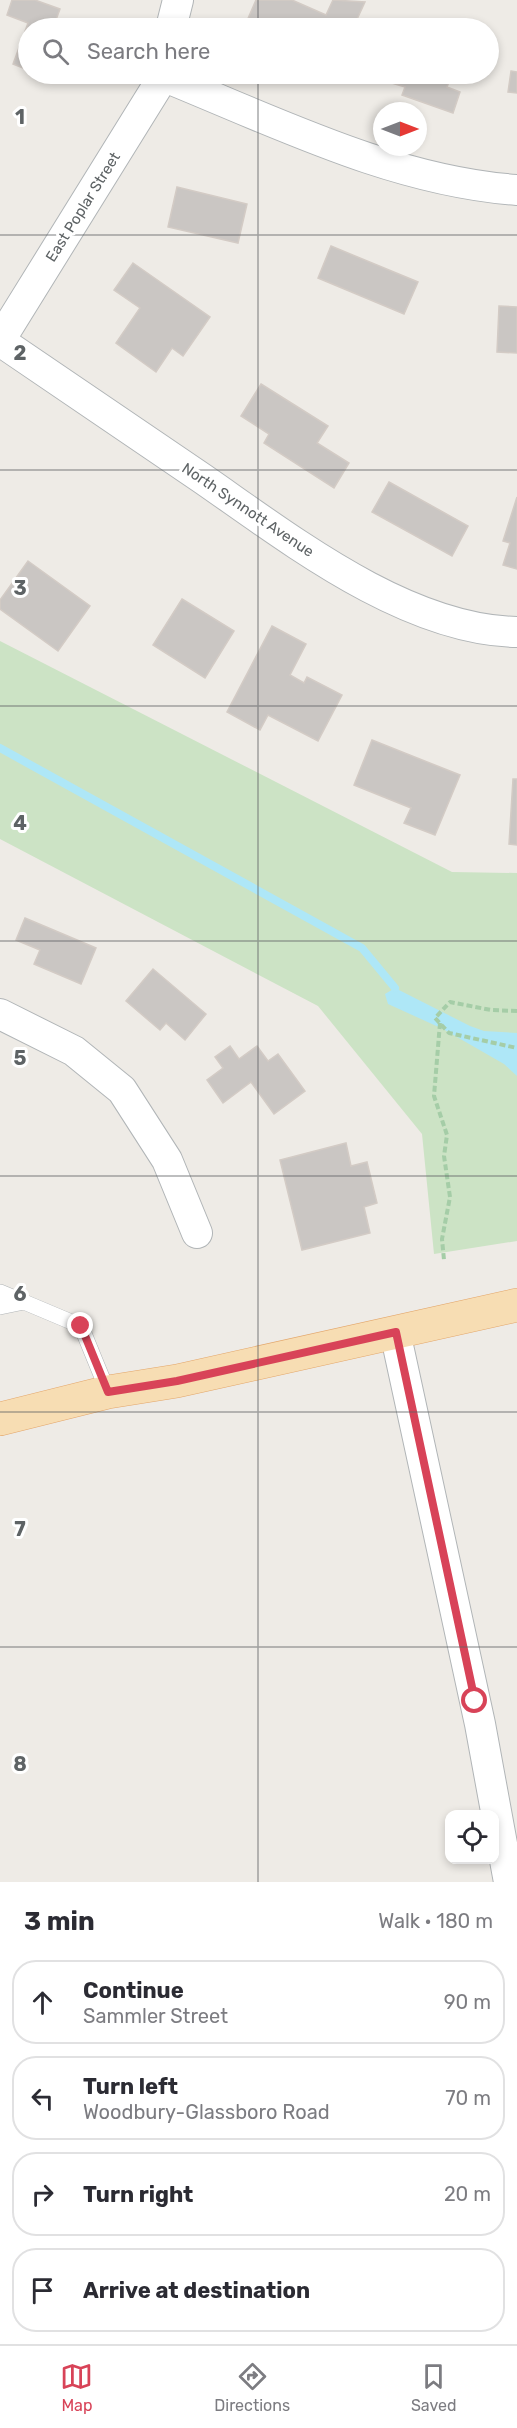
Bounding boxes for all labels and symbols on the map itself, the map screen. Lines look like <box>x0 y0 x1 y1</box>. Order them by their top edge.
north arrow <box>373 102 427 156</box>
text: 1 <box>15 105 25 129</box>
street label: East Poplar Street <box>42 149 124 265</box>
text: 2 <box>14 341 27 365</box>
street label: North Synnott Avenue <box>179 459 317 561</box>
text: 3 <box>13 576 27 600</box>
text: 4 <box>13 811 27 835</box>
text: 5 <box>14 1046 27 1070</box>
text: 6 <box>13 1282 27 1306</box>
route end <box>67 1312 93 1338</box>
text: 7 <box>14 1517 26 1541</box>
route start <box>461 1687 487 1713</box>
text: 8 <box>13 1752 27 1776</box>

